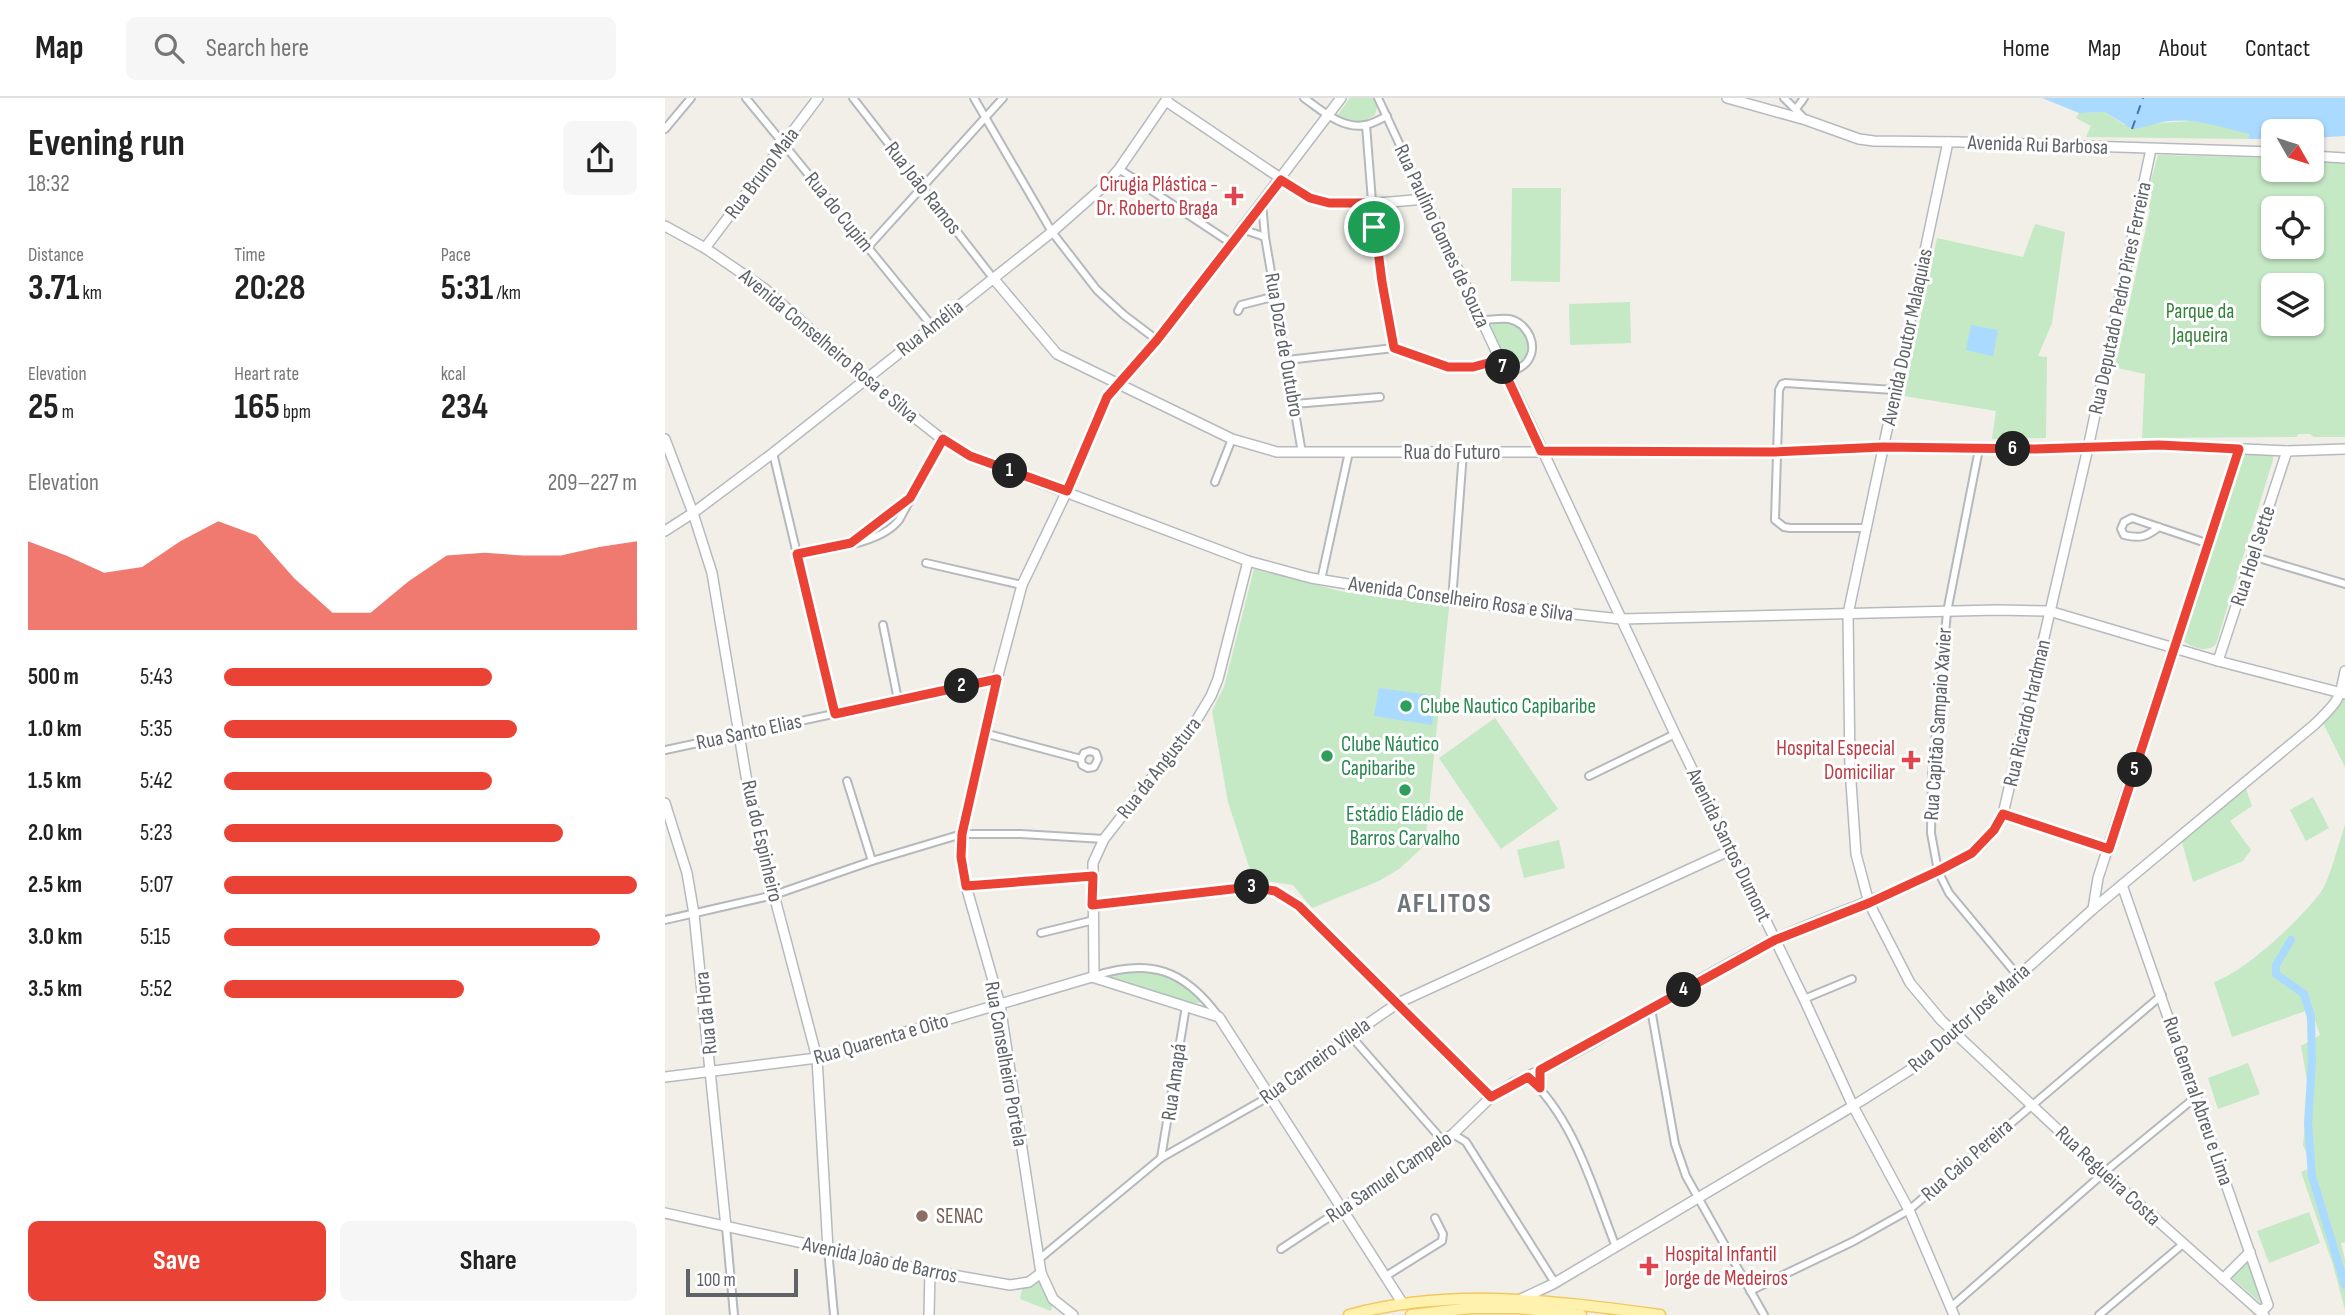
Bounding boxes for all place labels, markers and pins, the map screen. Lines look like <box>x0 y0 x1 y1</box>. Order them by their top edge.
place label: Cirugia Plástica - Dr. Roberto Braga <box>1096 172 1218 221</box>
marker: Cirugia Plástica - Dr. Roberto Braga <box>1224 186 1244 206</box>
pin <box>1344 197 1404 257</box>
pin: 7 <box>1485 350 1521 384</box>
pin: 6 <box>1995 432 2031 466</box>
pin: 1 <box>993 454 1027 488</box>
pin: 2 <box>945 668 979 704</box>
place label: Clube Nautico Capibaribe <box>1420 694 1596 719</box>
marker: Clube Nautico Capibaribe <box>1398 698 1414 714</box>
place label: Clube Náutico Capibaribe <box>1341 732 1439 781</box>
place label: Hospital Especial Domiciliar <box>1776 736 1895 785</box>
marker: Clube Náutico Capibaribe <box>1319 748 1335 764</box>
marker: Hospital Especial Domiciliar <box>1901 750 1921 770</box>
pin: 5 <box>2117 752 2153 788</box>
marker: Estádio Eládio de Barros Carvalho <box>1397 782 1413 798</box>
place label: Estádio Eládio de Barros Carvalho <box>1346 802 1464 851</box>
pin: 3 <box>1235 870 1269 904</box>
pin: 4 <box>1667 972 1701 1008</box>
place label: SENAC <box>936 1204 983 1229</box>
marker: SENAC <box>914 1208 930 1224</box>
place label: Hospital Infantil Jorge de Medeiros <box>1664 1242 1788 1291</box>
marker: Hospital Infantil Jorge de Medeiros <box>1639 1256 1659 1276</box>

